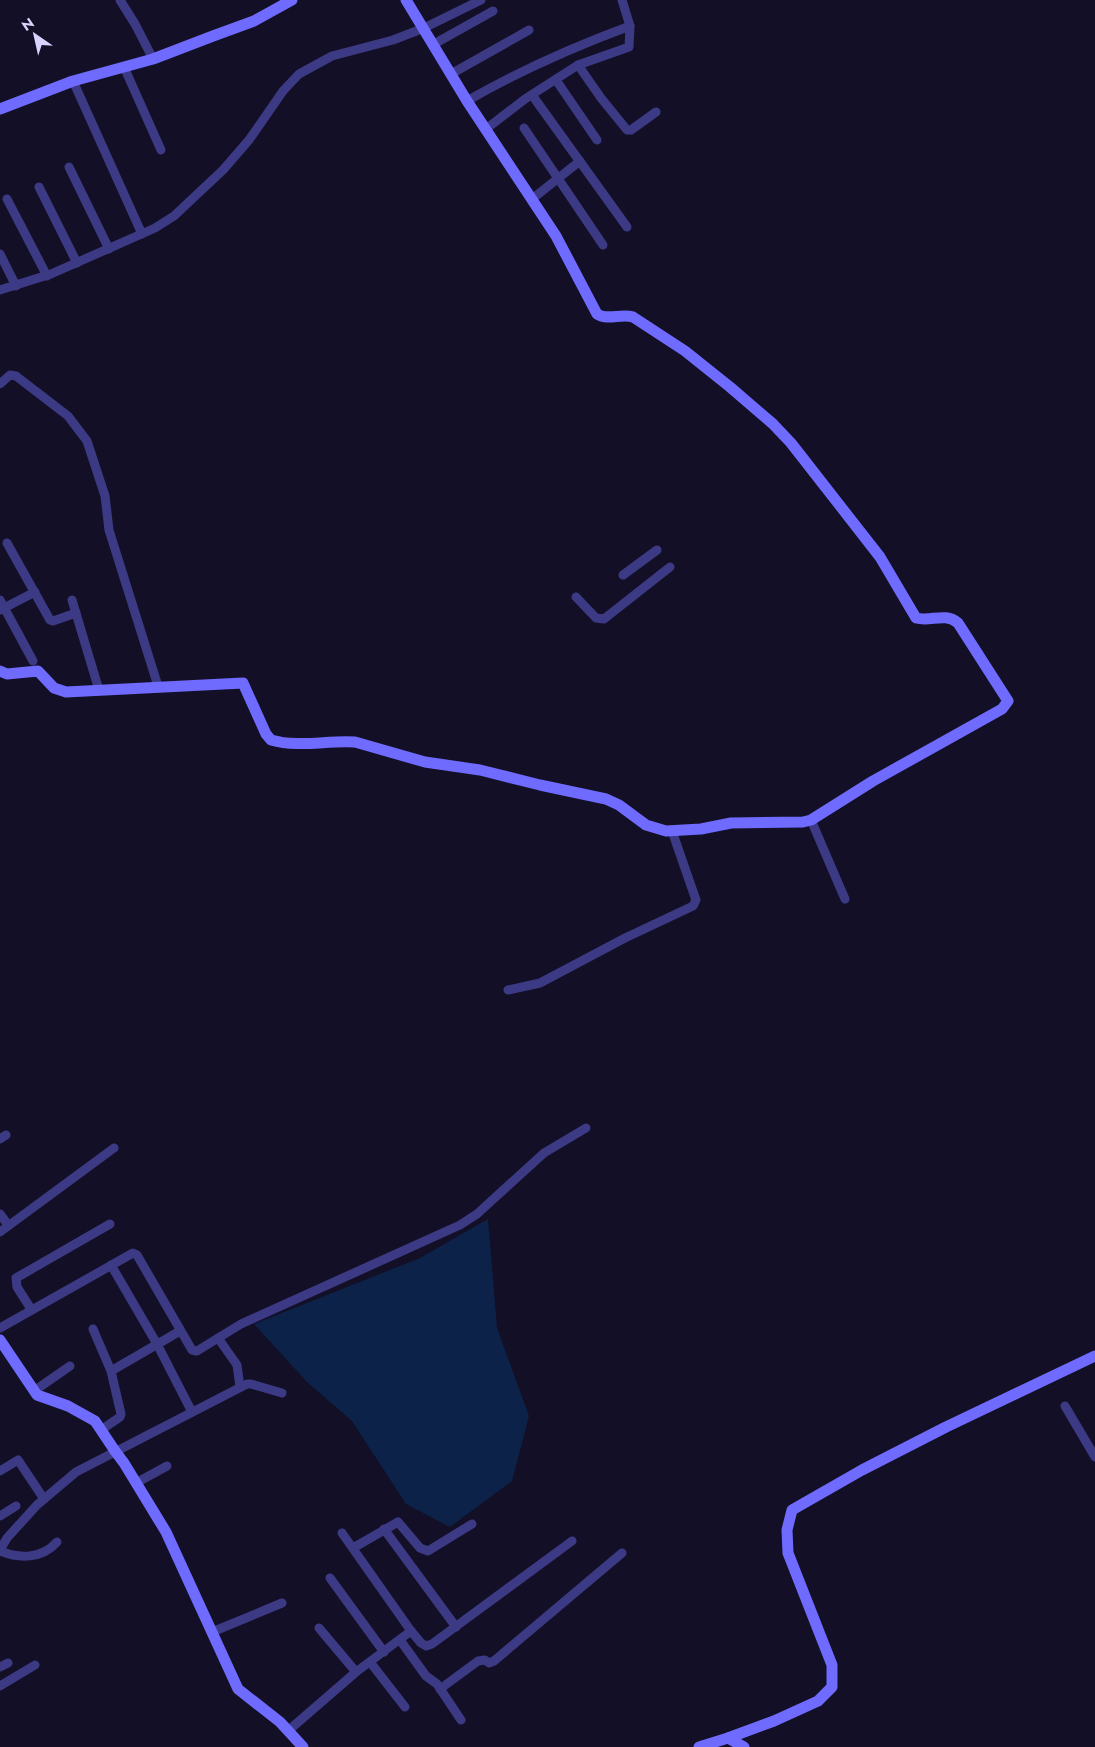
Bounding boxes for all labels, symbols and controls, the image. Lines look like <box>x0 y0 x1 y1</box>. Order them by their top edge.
north arrow <box>10 10 60 60</box>
text: N <box>18 13 38 36</box>

